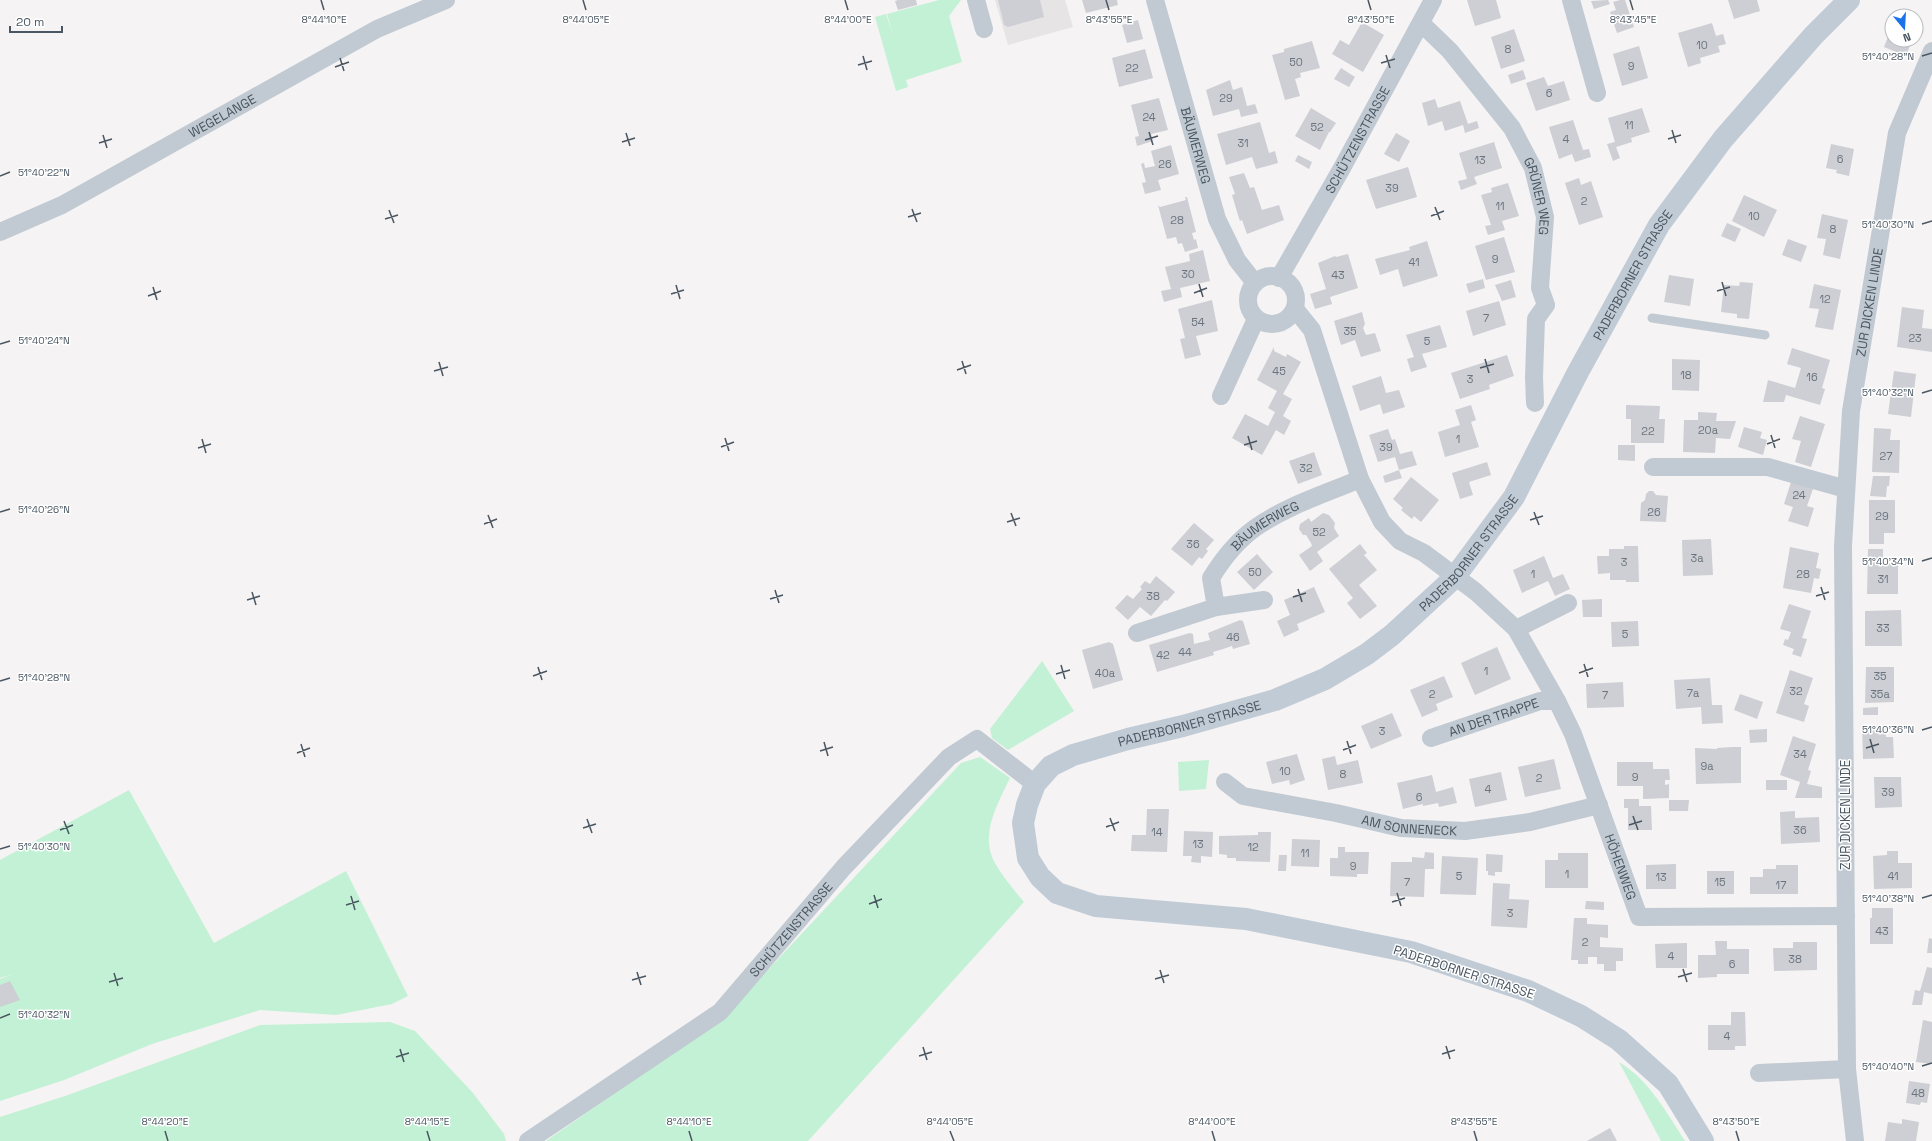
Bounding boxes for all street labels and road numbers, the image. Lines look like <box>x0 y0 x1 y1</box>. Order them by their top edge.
street label: SCHÜTZENSTRASSE <box>1321 83 1393 196</box>
street label: WEGELANGE <box>185 90 259 141</box>
street label: BÄUMERWEG <box>1177 105 1215 186</box>
street label: GRÜNER WEG <box>1520 154 1554 236</box>
street label: PADERBORNER STRASSE <box>1589 206 1676 343</box>
street label: ZUR DICKEN LINDE <box>1852 247 1886 358</box>
street label: PADERBORNER STRASSE <box>1415 491 1522 615</box>
street label: BÄUMERWEG <box>1227 497 1302 554</box>
street label: AN DER TRAPPE <box>1446 694 1541 740</box>
street label: PADERBORNER STRASSE <box>1116 696 1263 750</box>
street label: ZUR DICKEN LINDE <box>1837 760 1854 870</box>
street label: AM SONNENECK <box>1360 811 1458 839</box>
street label: HÖHENWEG <box>1601 831 1641 902</box>
street label: SCHÜTZENSTRASSE <box>745 878 836 980</box>
street label: PADERBORNER STRASSE <box>1391 941 1537 1003</box>

